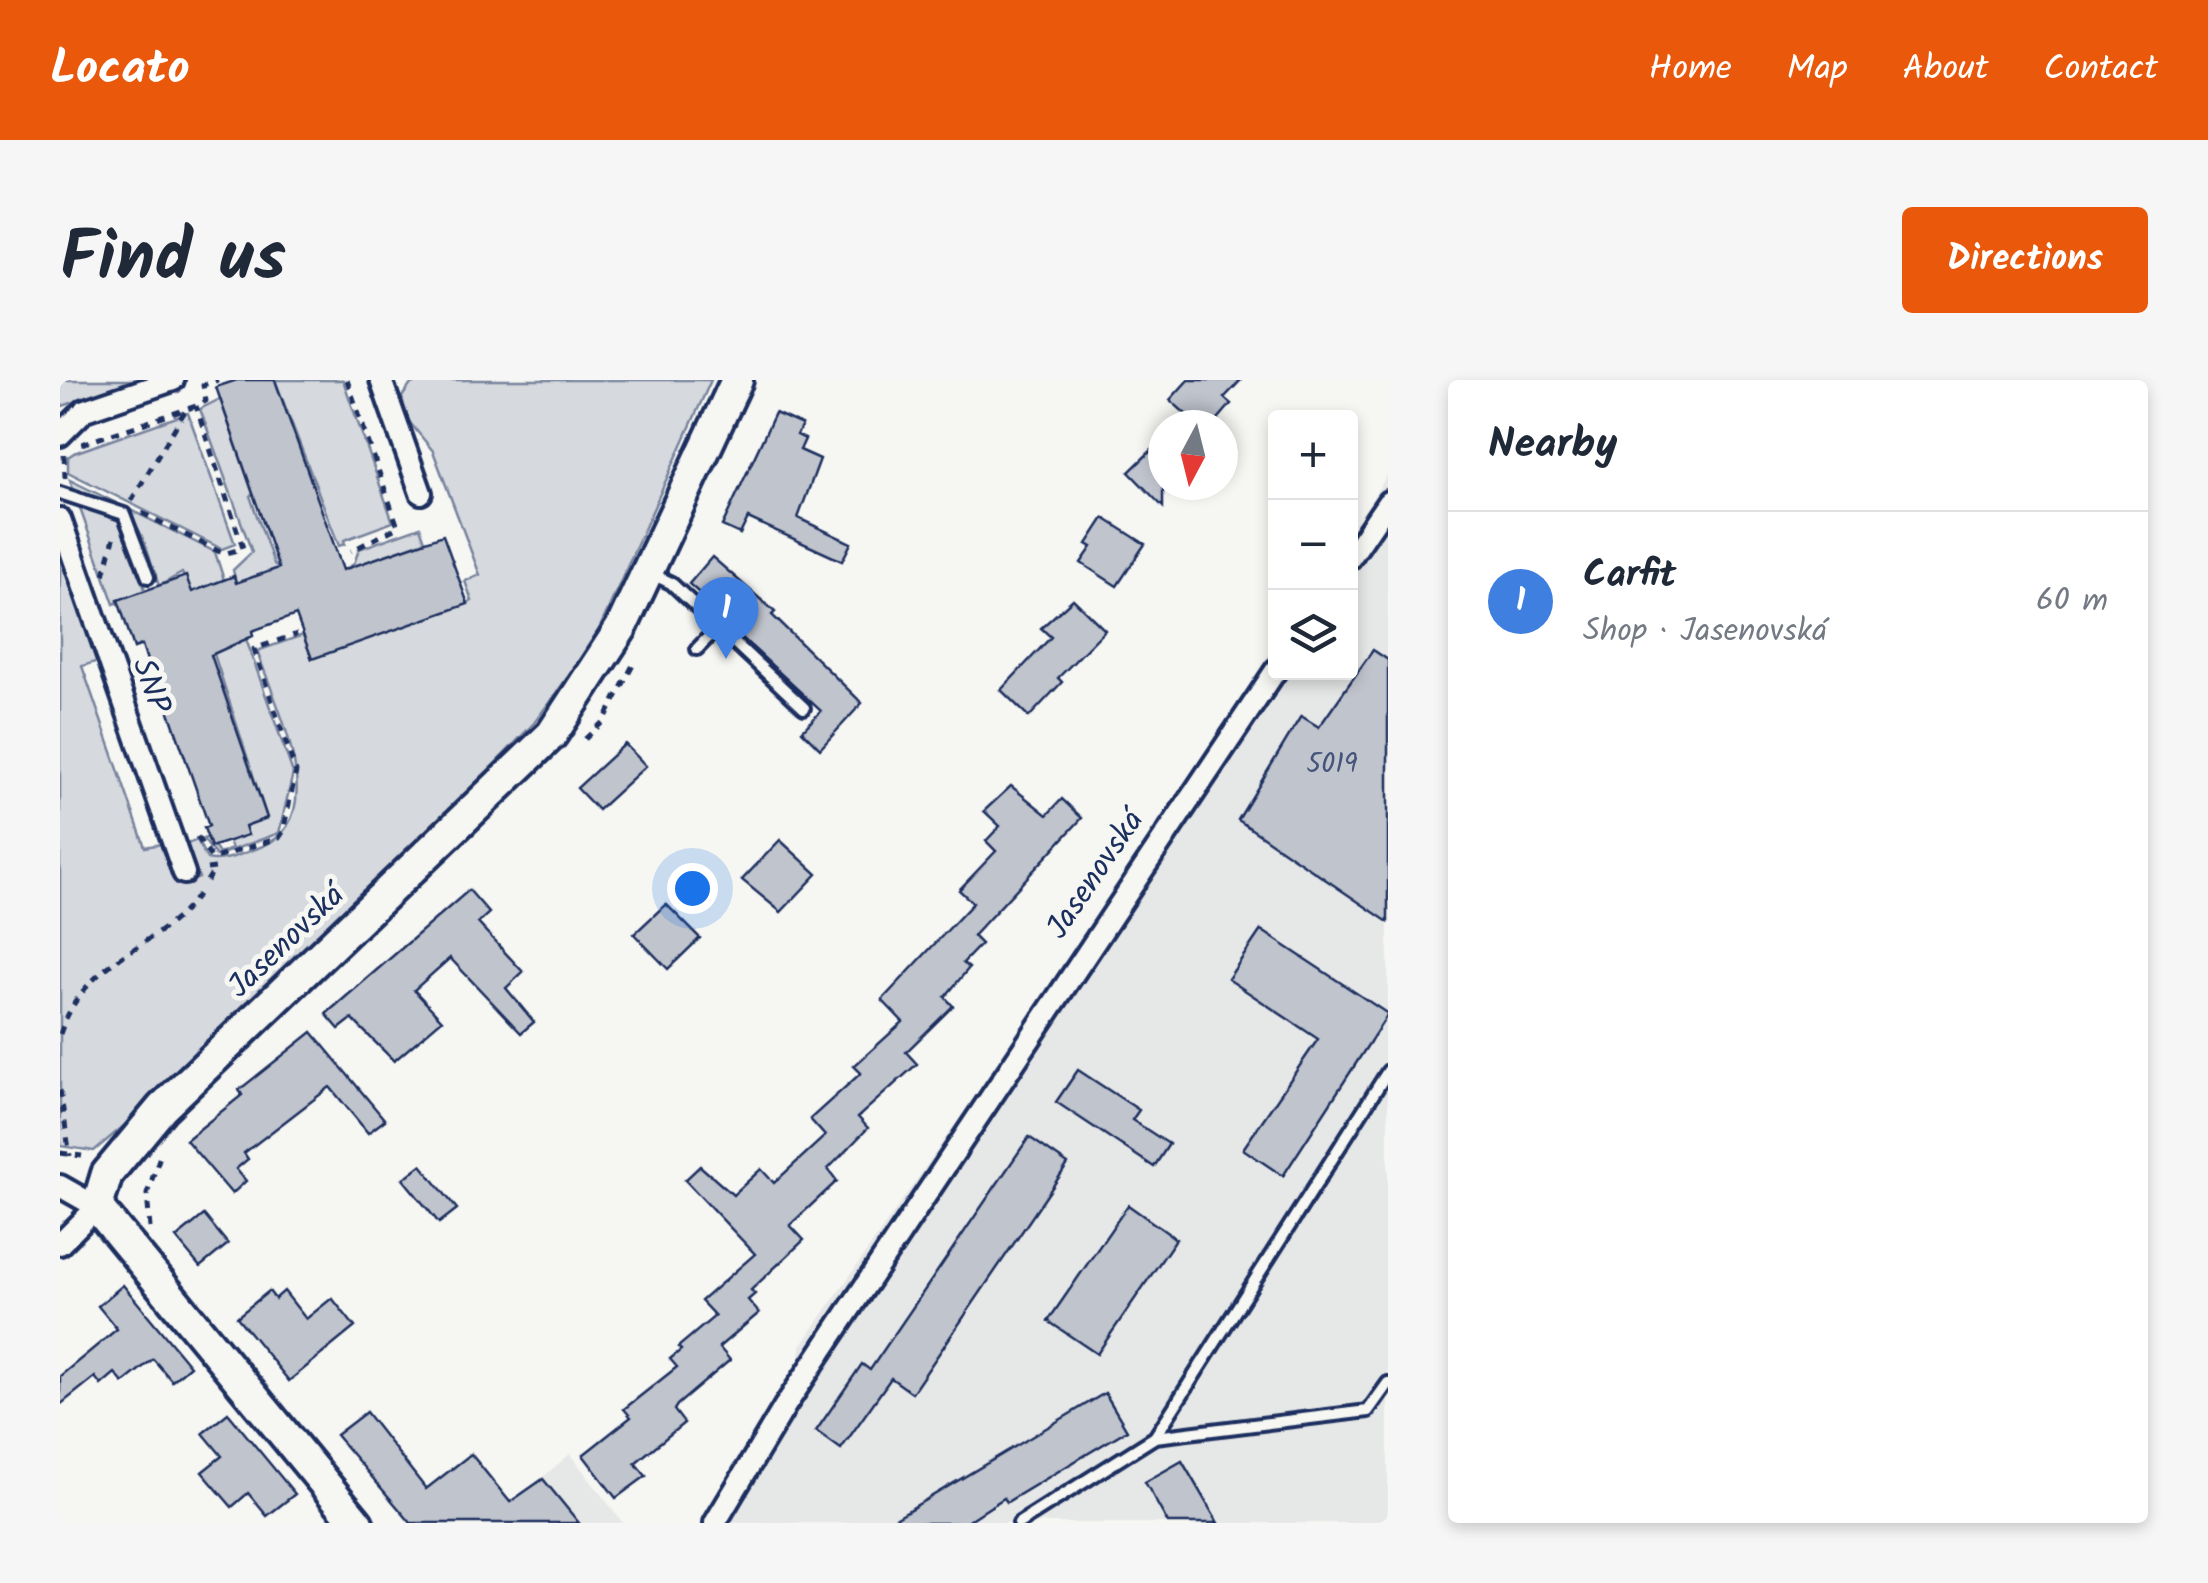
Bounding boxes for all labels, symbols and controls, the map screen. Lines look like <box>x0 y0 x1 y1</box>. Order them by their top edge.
text: Locato <box>50 32 190 108</box>
text: Home <box>1649 42 1732 98</box>
text: Map <box>1787 42 1848 98</box>
text: About <box>1903 42 1988 98</box>
text: Contact <box>2043 42 2158 98</box>
text: Find us <box>60 205 286 316</box>
button: Directions <box>1902 207 2148 313</box>
north arrow <box>1148 410 1238 500</box>
map controls <box>1268 410 1358 680</box>
button: + <box>1268 410 1358 500</box>
text: Nearby <box>1488 412 1617 479</box>
button: − <box>1268 500 1358 590</box>
text: Carfit <box>1583 546 1676 606</box>
pin: 1 <box>694 576 758 659</box>
text: 1 <box>1516 576 1525 627</box>
text: 60 m <box>2036 576 2108 627</box>
button: layers <box>1268 590 1358 680</box>
text: Shop · Jasenovská <box>1583 606 1827 657</box>
street label: SNP <box>117 651 183 721</box>
house number: 5019 <box>1306 742 1358 787</box>
street label: Jasenovská <box>1034 797 1160 950</box>
your location <box>667 863 718 914</box>
street label: Jasenovská <box>216 871 360 1011</box>

